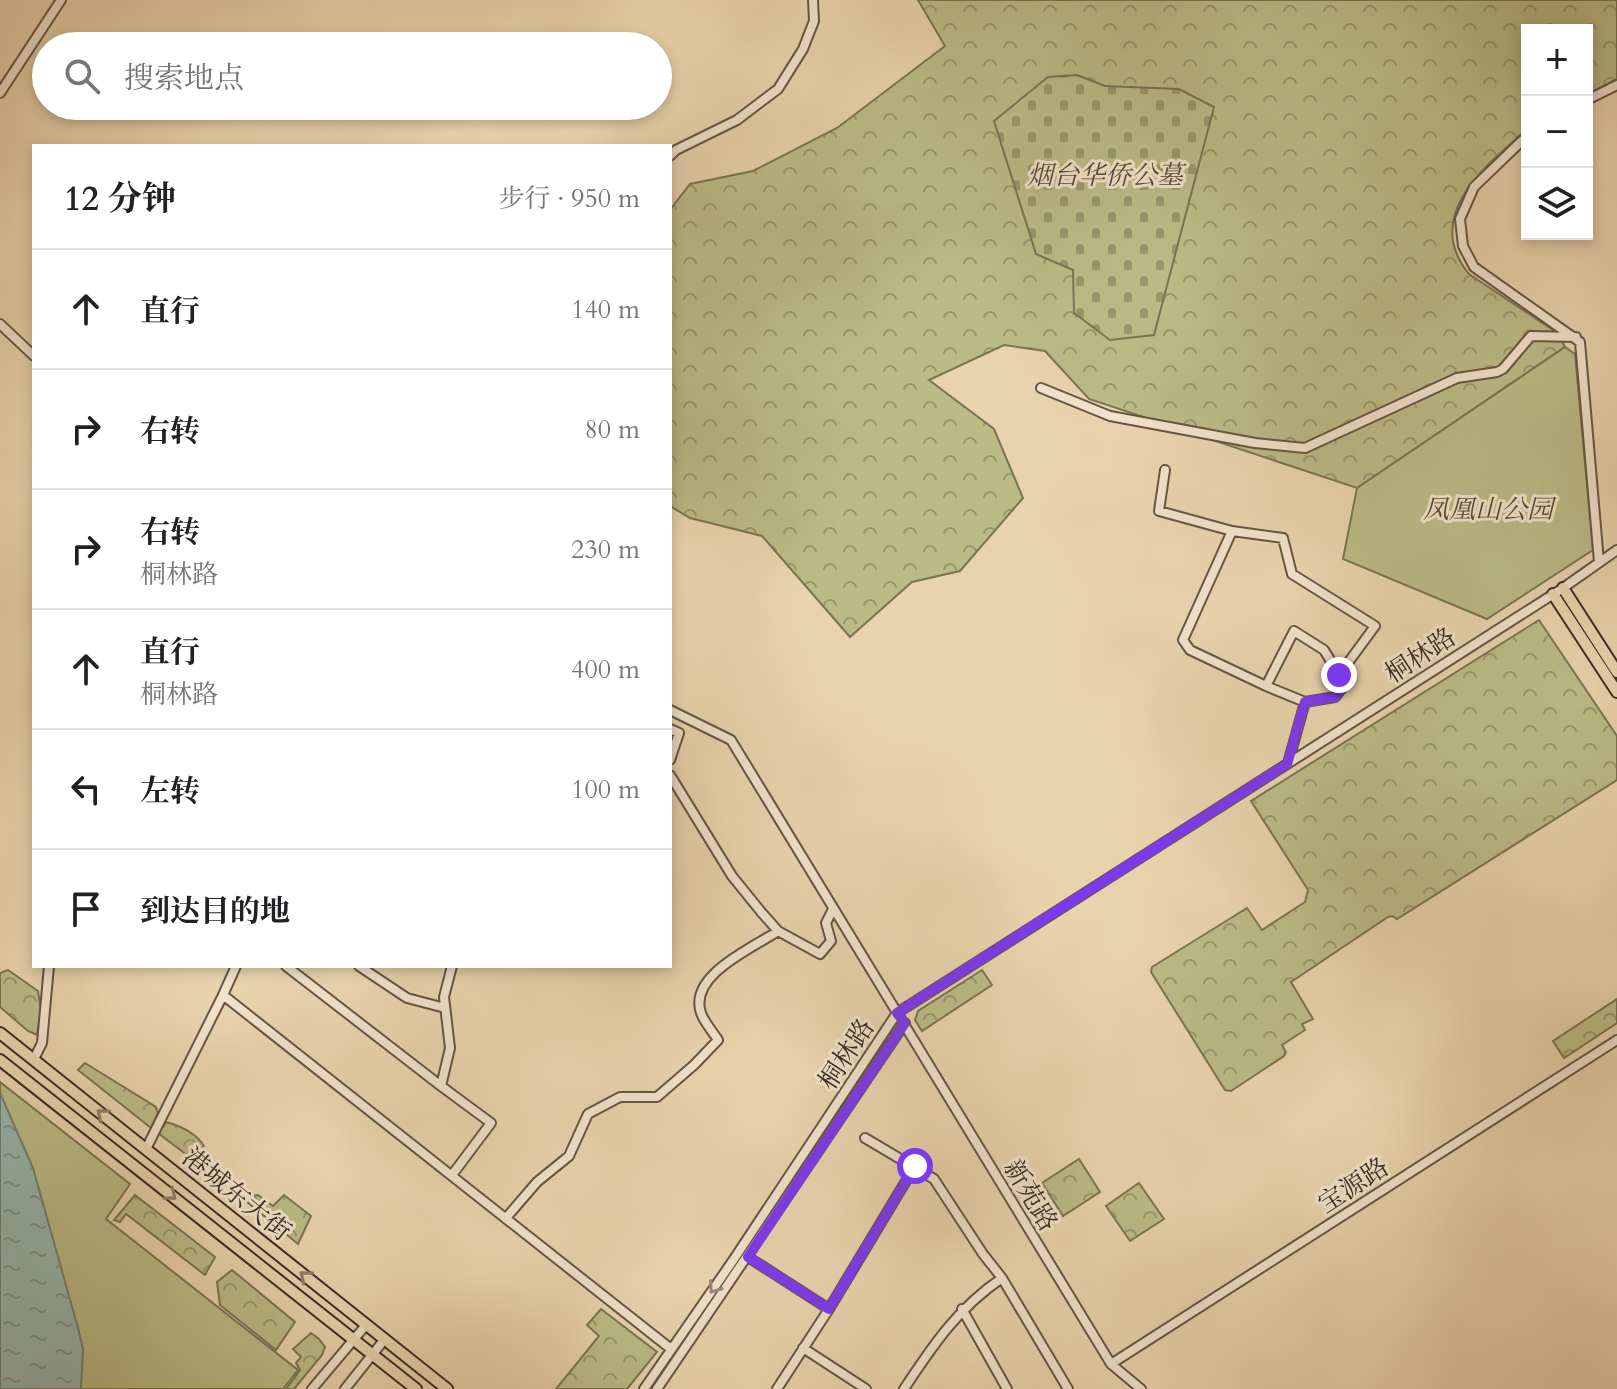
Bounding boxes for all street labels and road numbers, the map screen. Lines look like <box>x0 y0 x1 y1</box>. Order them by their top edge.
street label: 桐林路 <box>1378 619 1463 691</box>
street label: 桐林路 <box>810 1012 882 1097</box>
street label: 港城东大街 <box>175 1140 298 1249</box>
street label: 宝源路 <box>1311 1149 1396 1221</box>
street label: 新苑路 <box>995 1153 1066 1238</box>

